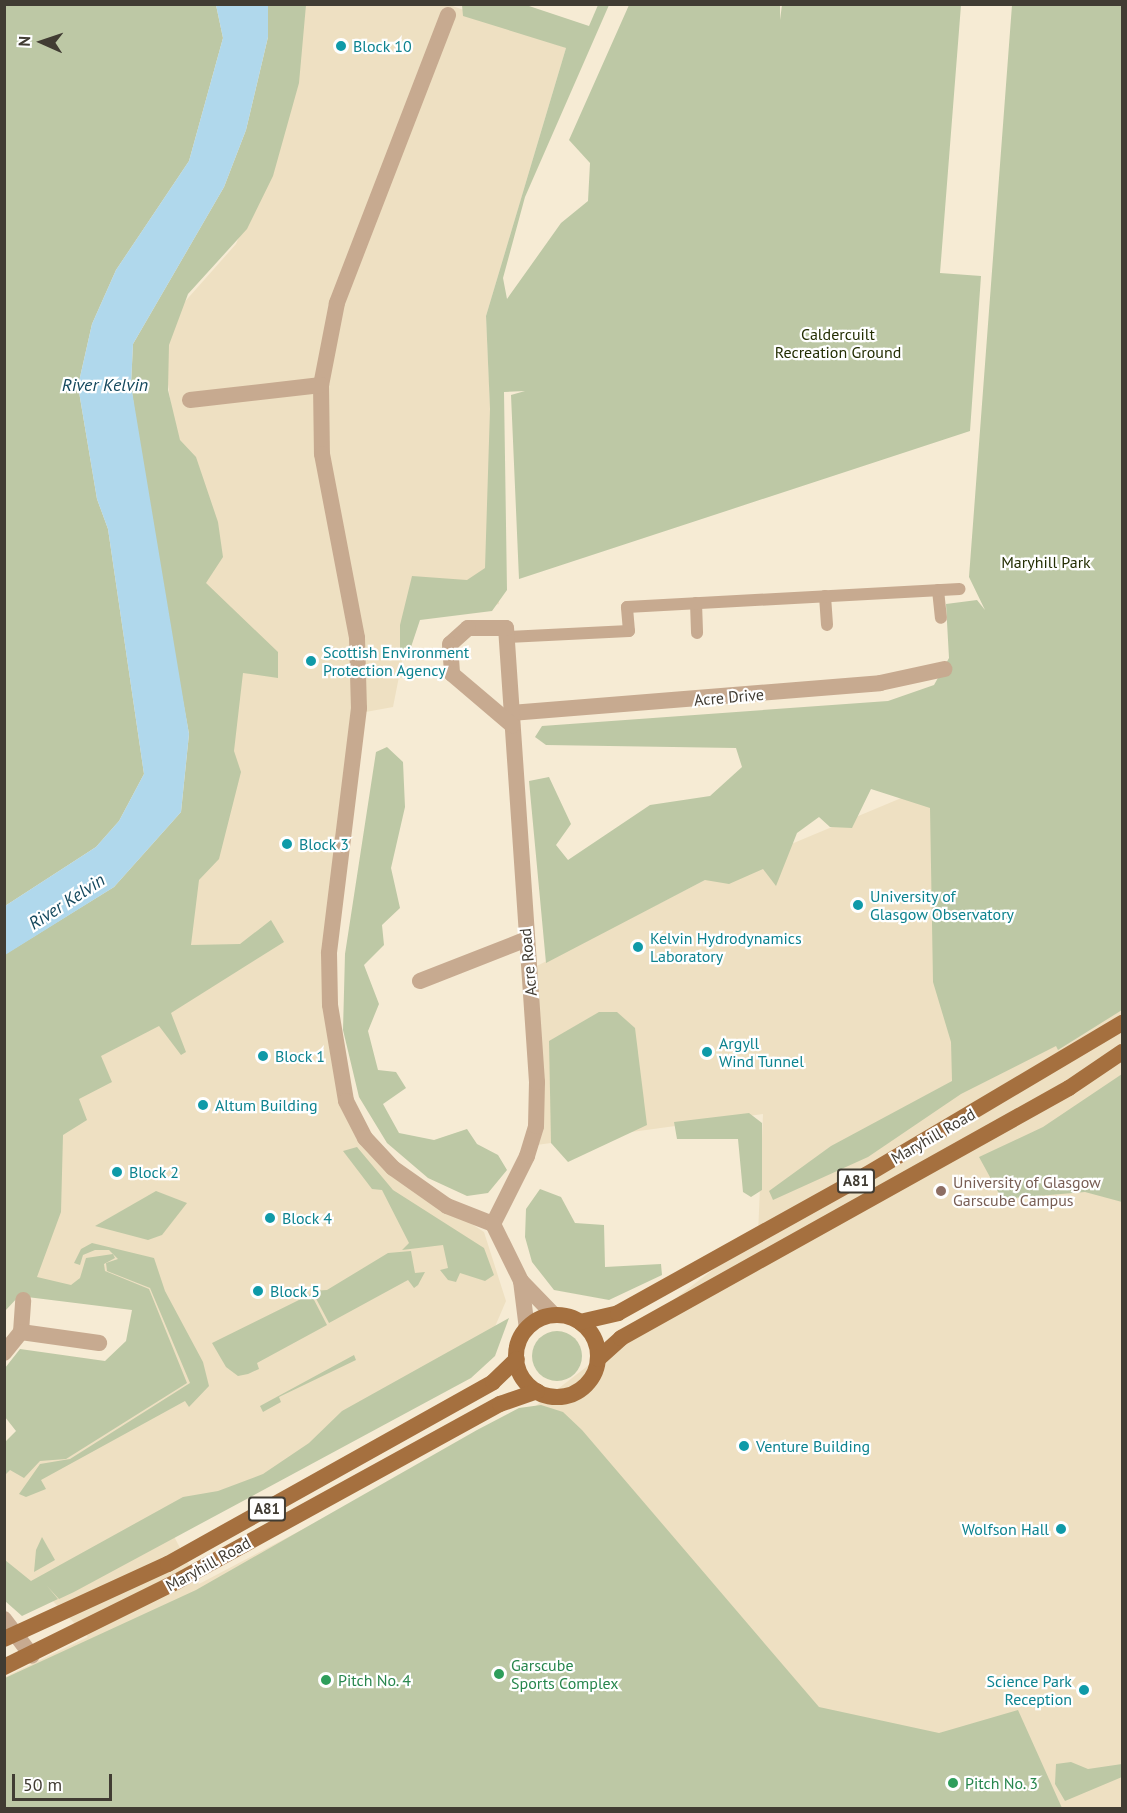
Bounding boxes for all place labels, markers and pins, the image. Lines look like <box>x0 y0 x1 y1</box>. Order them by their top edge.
place label: Block 10 <box>353 36 412 56</box>
marker: Block 10 <box>334 39 348 53</box>
place label: Scottish Environment Protection Agency <box>323 642 469 680</box>
marker: Scottish Environment Protection Agency <box>304 654 318 668</box>
place label: Block 3 <box>299 834 349 854</box>
marker: Block 3 <box>280 837 294 851</box>
place label: University of Glasgow Observatory <box>870 886 1014 924</box>
marker: University of Glasgow Observatory <box>851 898 865 912</box>
place label: Kelvin Hydrodynamics Laboratory <box>650 928 802 966</box>
marker: Kelvin Hydrodynamics Laboratory <box>631 940 645 954</box>
place label: Argyll Wind Tunnel <box>719 1033 804 1071</box>
marker: Argyll Wind Tunnel <box>700 1045 714 1059</box>
place label: Block 1 <box>275 1046 325 1066</box>
marker: Block 1 <box>256 1049 270 1063</box>
place label: Altum Building <box>215 1095 318 1115</box>
marker: Altum Building <box>196 1098 210 1112</box>
place label: Block 2 <box>129 1162 179 1182</box>
marker: Block 2 <box>110 1165 124 1179</box>
place label: University of Glasgow Garscube Campus <box>953 1172 1101 1210</box>
marker: University of Glasgow Garscube Campus <box>934 1184 948 1198</box>
place label: Block 4 <box>282 1208 332 1228</box>
marker: Block 4 <box>263 1211 277 1225</box>
place label: Block 5 <box>270 1281 320 1301</box>
marker: Block 5 <box>251 1284 265 1298</box>
place label: Venture Building <box>756 1436 870 1456</box>
marker: Venture Building <box>737 1439 751 1453</box>
place label: Wolfson Hall <box>962 1519 1049 1539</box>
marker: Wolfson Hall <box>1054 1522 1068 1536</box>
place label: Garscube Sports Complex <box>511 1655 619 1693</box>
marker: Garscube Sports Complex <box>492 1667 506 1681</box>
place label: Pitch No. 4 <box>338 1670 412 1690</box>
place label: Science Park Reception <box>986 1671 1072 1709</box>
marker: Pitch No. 4 <box>319 1673 333 1687</box>
marker: Science Park Reception <box>1077 1683 1091 1697</box>
place label: Pitch No. 3 <box>965 1773 1039 1793</box>
marker: Pitch No. 3 <box>946 1776 960 1790</box>

